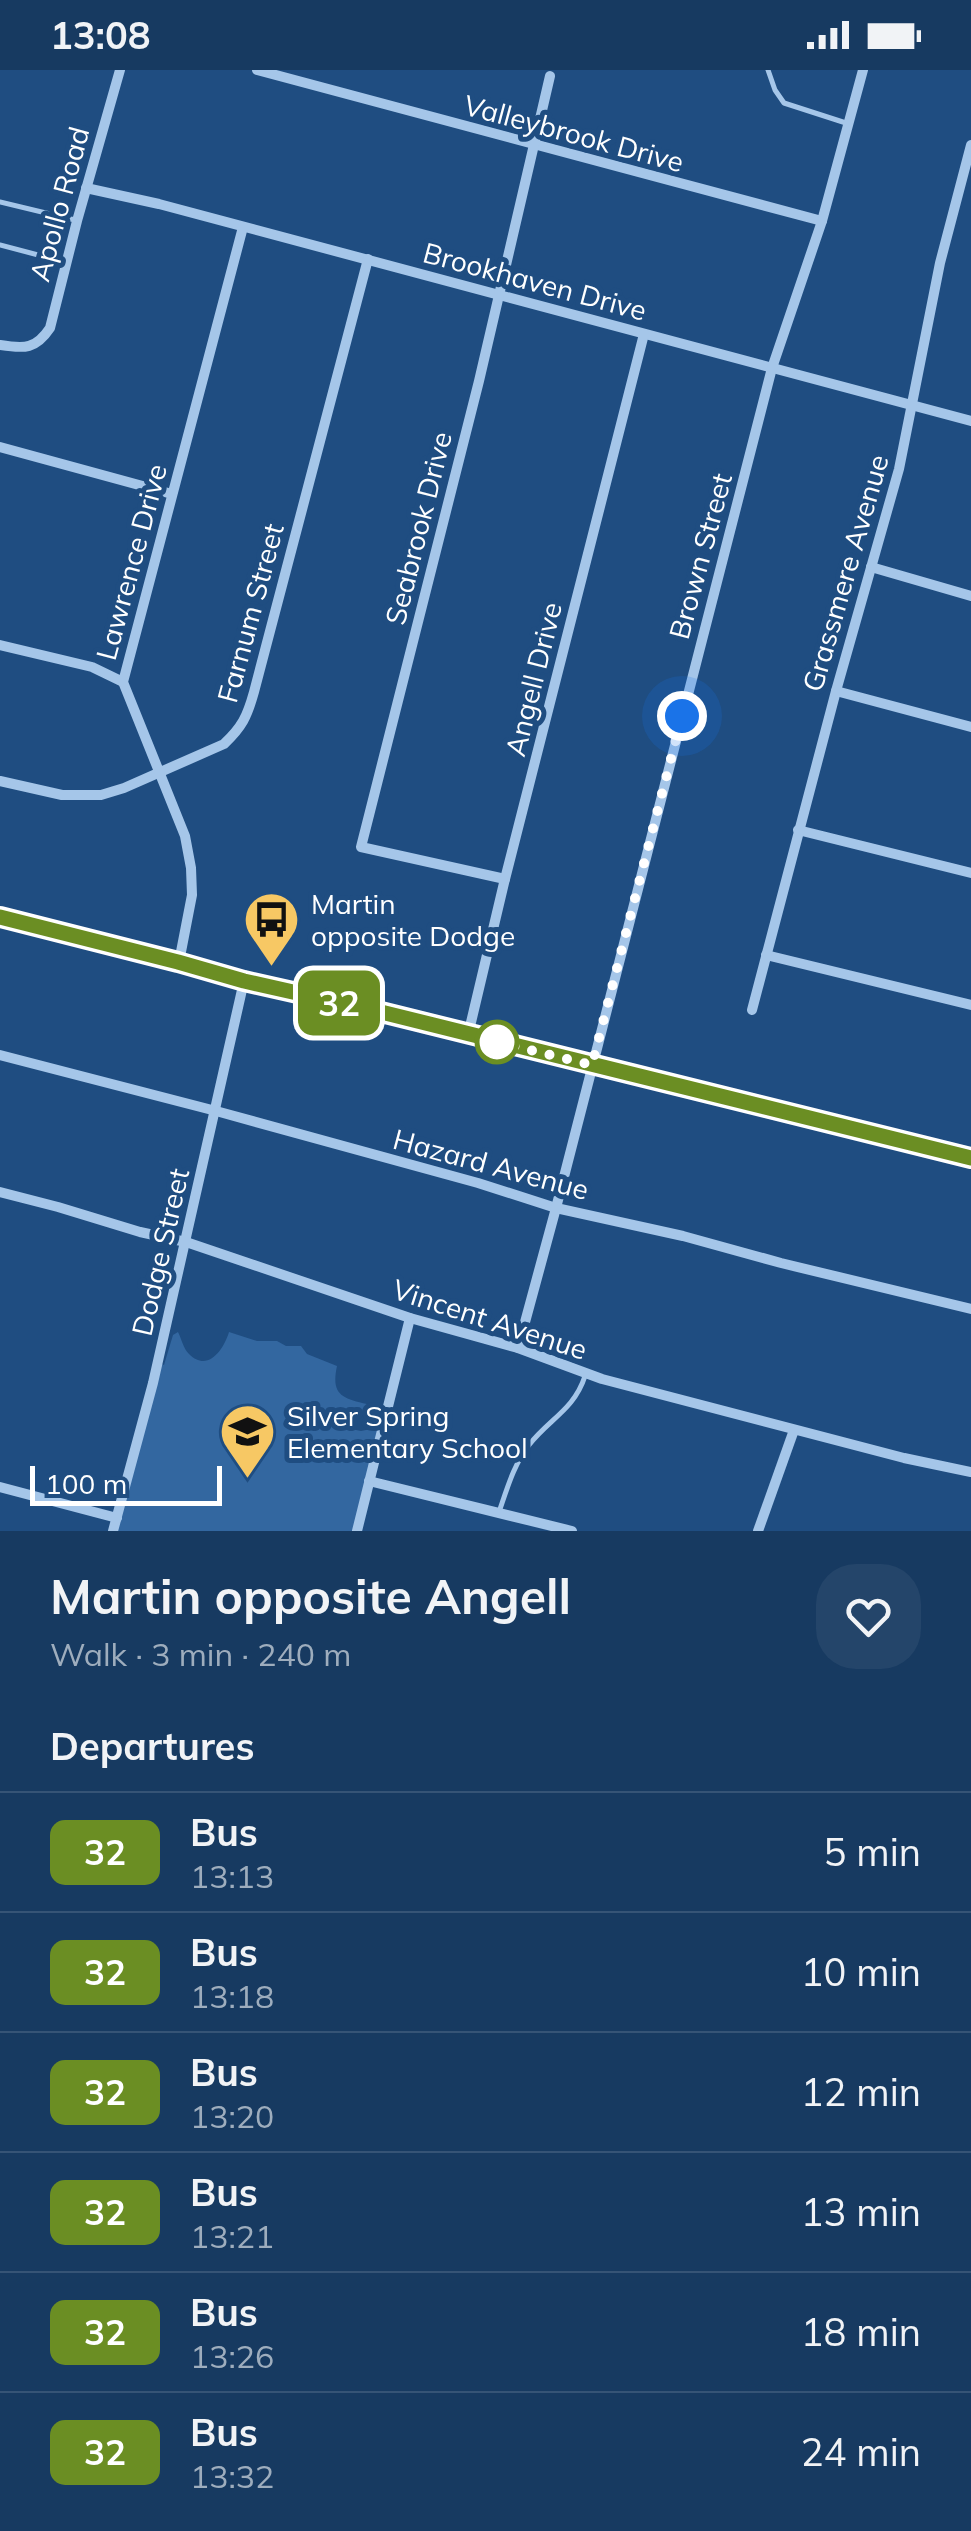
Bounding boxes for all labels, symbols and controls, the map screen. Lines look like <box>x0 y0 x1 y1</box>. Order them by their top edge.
text: 13:08 <box>50 11 151 59</box>
street label: Valleybrook Drive <box>460 87 688 179</box>
street label: Apollo Road <box>22 123 96 285</box>
street label: Brookhaven Drive <box>420 234 650 328</box>
street label: Seabrook Drive <box>377 428 459 628</box>
street label: Grassmere Avenue <box>794 450 896 696</box>
street label: Lawrence Drive <box>88 460 174 664</box>
street label: Brown Street <box>661 469 739 643</box>
street label: Farnum Street <box>209 519 291 706</box>
street label: Angell Drive <box>497 598 569 760</box>
your location <box>657 691 707 741</box>
place label: Martin opposite Dodge <box>311 886 515 953</box>
bus stop icon: Martin opposite Dodge <box>242 889 302 968</box>
line badge: 32 <box>294 970 384 1036</box>
text: 32 <box>318 981 360 1025</box>
unlabelled marker <box>476 1021 518 1063</box>
street label: Hazard Avenue <box>389 1121 593 1207</box>
street label: Dodge Street <box>124 1165 196 1339</box>
street label: Vincent Avenue <box>388 1271 592 1367</box>
place label: Silver Spring Elementary School <box>287 1398 528 1465</box>
school or university icon: Silver Spring Elementary School <box>218 1401 278 1480</box>
scale bar <box>30 1461 222 1506</box>
text: 100 m <box>45 1466 127 1501</box>
button: heart <box>816 1564 921 1669</box>
text: Martin opposite Angell <box>50 1566 571 1626</box>
text: Walk · 3 min · 240 m <box>50 1634 351 1674</box>
text: Departures <box>50 1722 254 1770</box>
text: Bus <box>190 1808 258 1856</box>
text: 5 min <box>824 1828 921 1876</box>
text: 32 <box>84 1830 126 1874</box>
text: 13:13 <box>190 1856 274 1896</box>
text: Bus <box>190 1928 258 1976</box>
text: 10 min <box>801 1948 921 1996</box>
text: 32 <box>84 1950 126 1994</box>
text: 13:18 <box>190 1976 274 2016</box>
text: Bus <box>190 2048 258 2096</box>
text: 12 min <box>801 2068 921 2116</box>
text: 32 <box>84 2070 126 2114</box>
text: 13:20 <box>190 2096 274 2136</box>
text: Bus <box>190 2168 258 2216</box>
text: 13 min <box>801 2188 921 2236</box>
text: 32 <box>84 2190 126 2234</box>
text: 13:21 <box>190 2216 274 2256</box>
text: Bus <box>190 2288 258 2336</box>
text: 18 min <box>801 2308 921 2356</box>
text: 32 <box>84 2310 126 2354</box>
text: 13:26 <box>190 2336 274 2376</box>
text: Bus <box>190 2408 258 2456</box>
text: 24 min <box>801 2428 921 2476</box>
text: 32 <box>84 2430 126 2474</box>
text: 13:32 <box>190 2456 274 2496</box>

